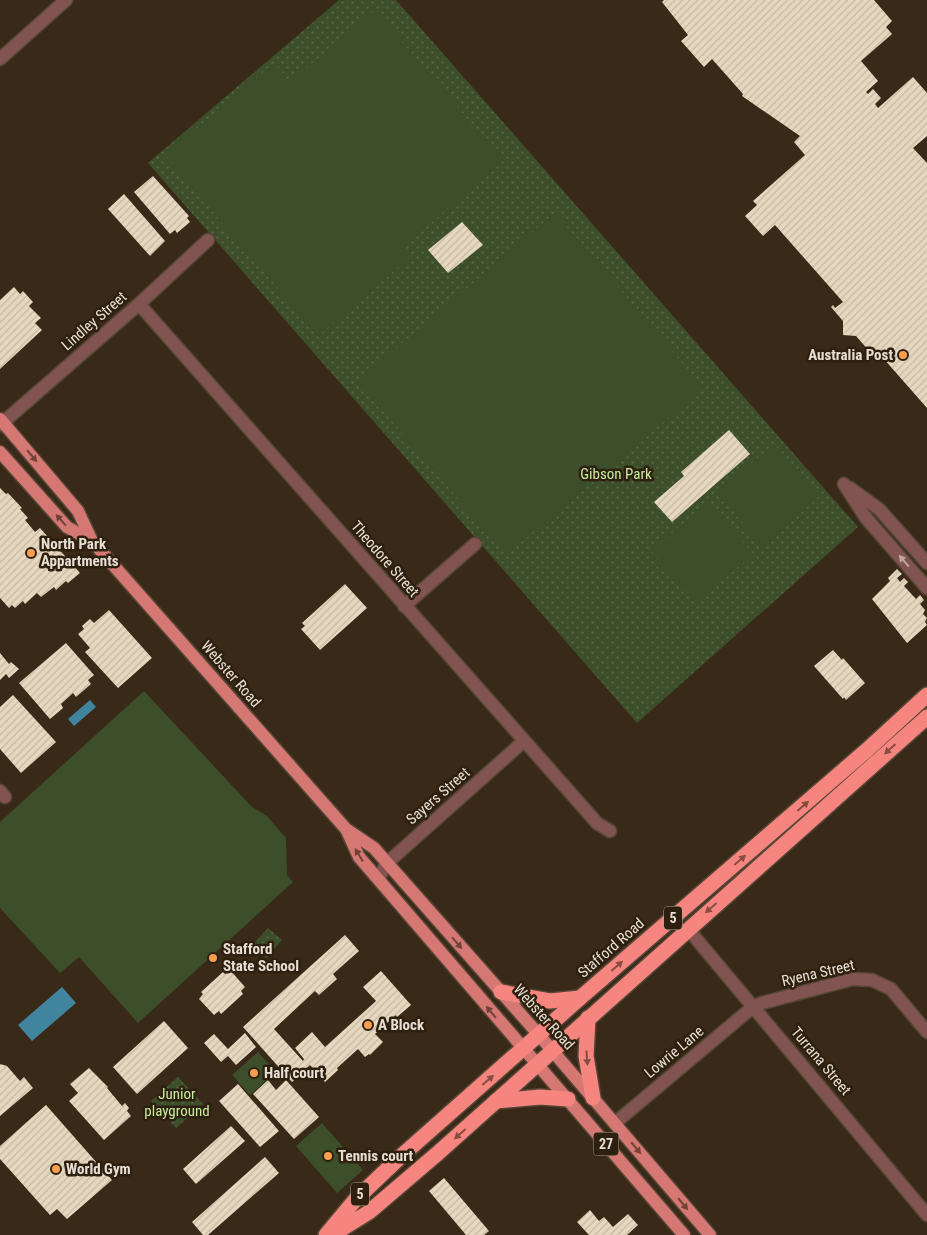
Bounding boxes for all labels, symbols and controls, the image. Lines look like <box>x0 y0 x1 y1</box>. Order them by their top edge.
street label: Lindley Street <box>58 288 130 354</box>
place label: Australia Post <box>808 346 893 364</box>
marker: Australia Post <box>897 349 909 361</box>
one-way arrow <box>26 449 37 462</box>
park label: Gibson Park <box>580 465 652 483</box>
one-way arrow <box>55 515 67 527</box>
street label: Theodore Street <box>347 517 423 601</box>
place label: North Park Appartments <box>41 535 119 570</box>
marker: North Park Appartments <box>25 547 37 559</box>
one-way arrow <box>898 555 909 568</box>
street label: Webster Road <box>197 637 265 711</box>
one-way arrow <box>884 744 897 755</box>
street label: Sayers Street <box>403 764 473 828</box>
one-way arrow <box>796 800 809 811</box>
one-way arrow <box>355 849 364 862</box>
one-way arrow <box>733 854 745 866</box>
one-way arrow <box>705 903 718 914</box>
road number: 5 <box>664 906 682 930</box>
street label: Stafford Road <box>574 914 648 982</box>
one-way arrow <box>452 936 463 949</box>
place label: Stafford State School <box>223 940 299 975</box>
marker: Stafford State School <box>207 952 219 964</box>
street label: Ryena Street <box>780 956 856 990</box>
one-way arrow <box>610 961 623 972</box>
street label: Webster Road <box>510 980 578 1054</box>
one-way arrow <box>486 1006 497 1018</box>
place label: A Block <box>378 1016 425 1034</box>
marker: A Block <box>362 1019 374 1031</box>
street label: Lowrie Lane <box>641 1022 707 1082</box>
street label: Turrana Street <box>787 1023 855 1099</box>
one-way arrow <box>583 1050 591 1066</box>
place label: Half court <box>264 1064 324 1082</box>
marker: Half court <box>248 1067 260 1079</box>
one-way arrow <box>482 1074 494 1086</box>
park label: Junior playground <box>144 1085 210 1120</box>
one-way arrow <box>454 1128 467 1139</box>
road number: 27 <box>594 1132 618 1156</box>
one-way arrow <box>630 1141 641 1154</box>
place label: Tennis court <box>338 1147 414 1165</box>
marker: Tennis court <box>322 1150 334 1162</box>
place label: World Gym <box>66 1160 131 1178</box>
marker: World Gym <box>50 1163 62 1175</box>
road number: 5 <box>351 1182 369 1206</box>
one-way arrow <box>677 1197 689 1209</box>

